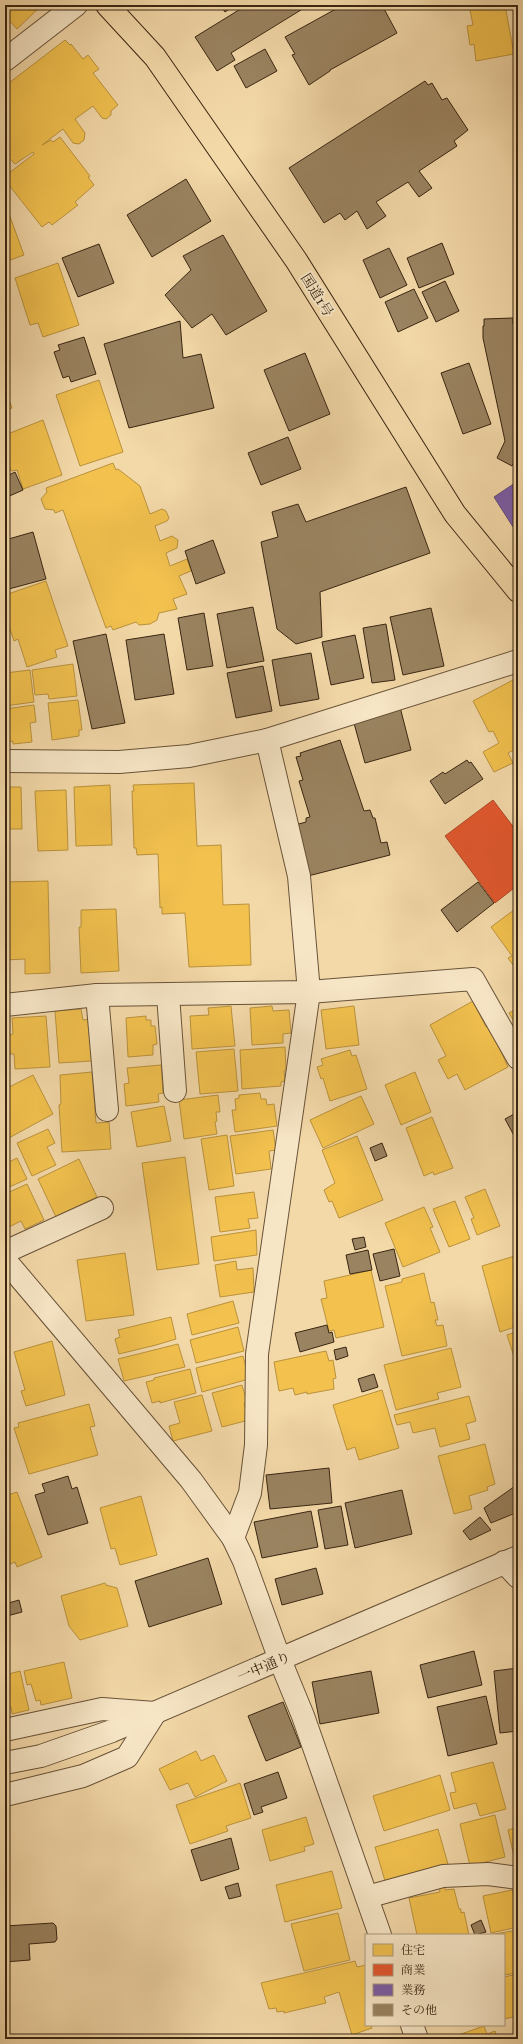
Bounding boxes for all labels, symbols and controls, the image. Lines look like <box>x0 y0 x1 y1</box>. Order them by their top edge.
street label: 国道1号 <box>297 270 337 320</box>
street label: 一中通り <box>235 1648 293 1686</box>
legend <box>365 1934 505 2026</box>
text: 住宅 <box>401 1943 425 1957</box>
text: 商業 <box>401 1963 425 1977</box>
text: 業務 <box>401 1983 425 1997</box>
text: その他 <box>401 2003 437 2017</box>

